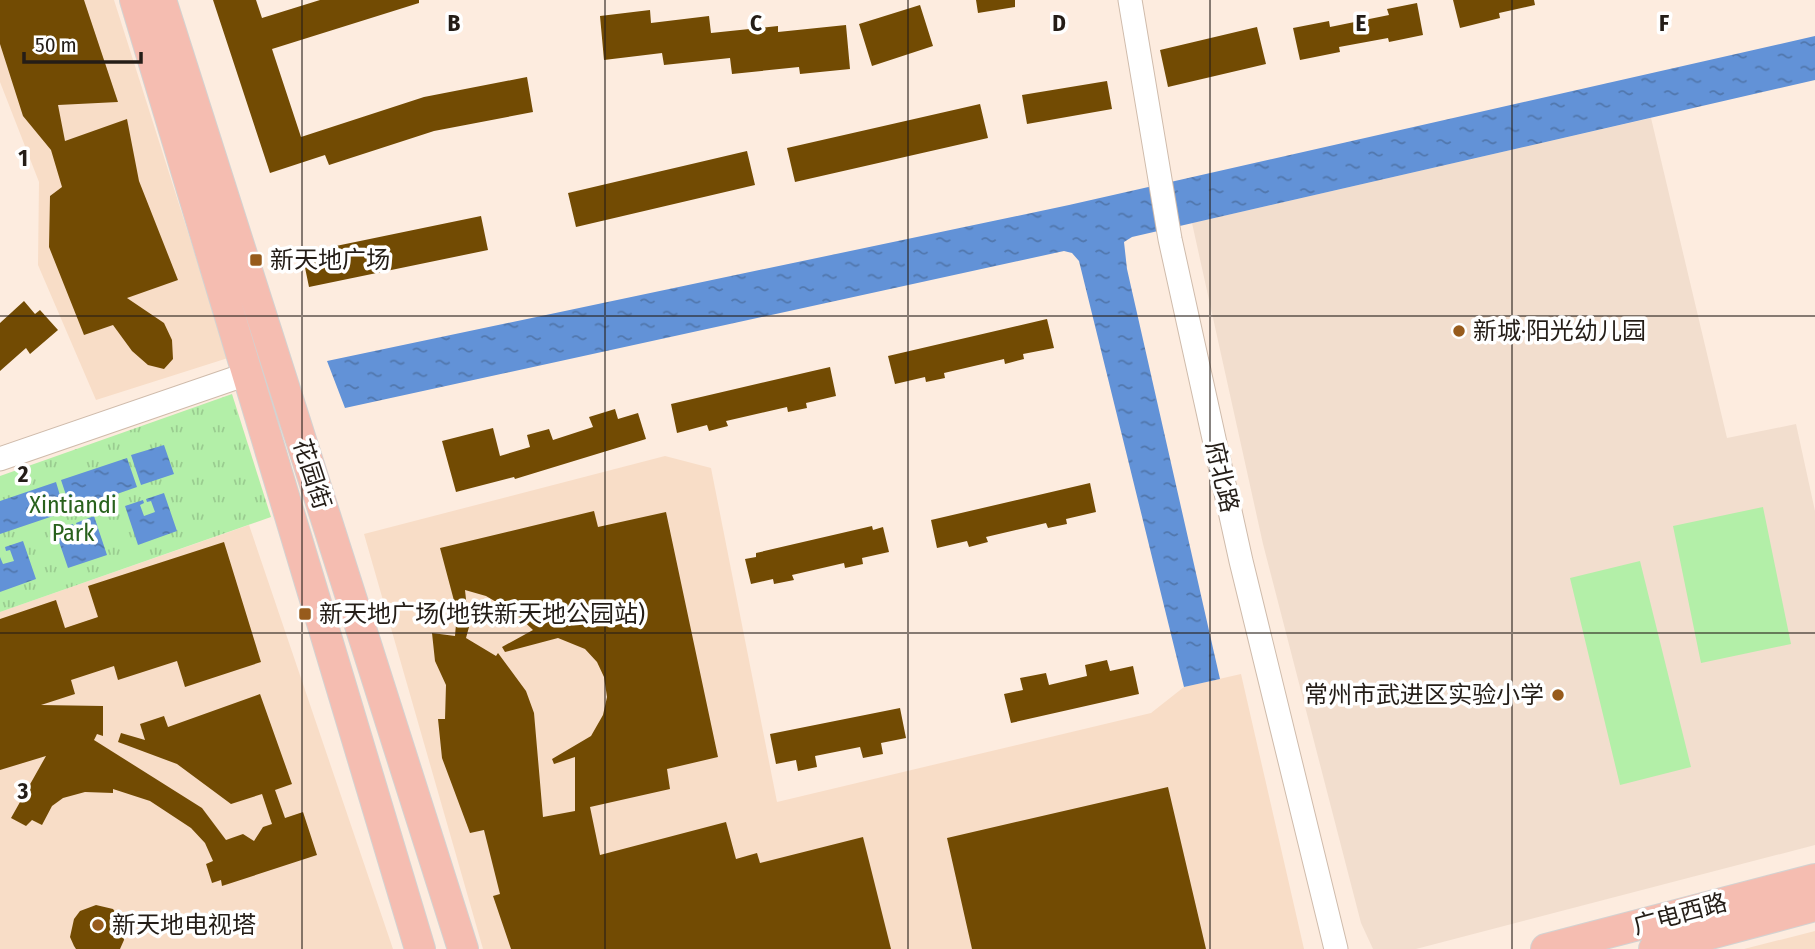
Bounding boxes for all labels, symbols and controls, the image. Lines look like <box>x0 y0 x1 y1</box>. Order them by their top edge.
text: B <box>448 9 461 37</box>
text: C <box>750 9 762 37</box>
text: D <box>1052 9 1066 37</box>
text: E <box>1356 9 1367 37</box>
text: F <box>1659 9 1669 37</box>
scale bar <box>24 21 142 65</box>
text: 50 m <box>35 32 77 58</box>
text: 1 <box>18 144 28 172</box>
place label: 新天地广场 <box>270 246 390 274</box>
marker: 新天地广场 <box>248 252 264 268</box>
place label: 新城·阳光幼儿园 <box>1473 317 1646 345</box>
marker: 新城·阳光幼儿园 <box>1451 323 1467 339</box>
street label: 花园街 <box>288 435 336 513</box>
street label: 府北路 <box>1200 439 1244 515</box>
text: 2 <box>17 460 29 488</box>
park label: Xintiandi Park <box>29 491 117 547</box>
place label: 新天地广场(地铁新天地公园站) <box>319 600 645 628</box>
marker: 新天地广场(地铁新天地公园站) <box>297 606 313 622</box>
place label: 常州市武进区实验小学 <box>1304 681 1544 709</box>
marker: 常州市武进区实验小学 <box>1550 687 1566 703</box>
text: 3 <box>17 777 29 805</box>
street label: 广电西路 <box>1630 888 1730 940</box>
place label: 新天地电视塔 <box>112 911 256 939</box>
marker: 新天地电视塔 <box>90 917 106 933</box>

